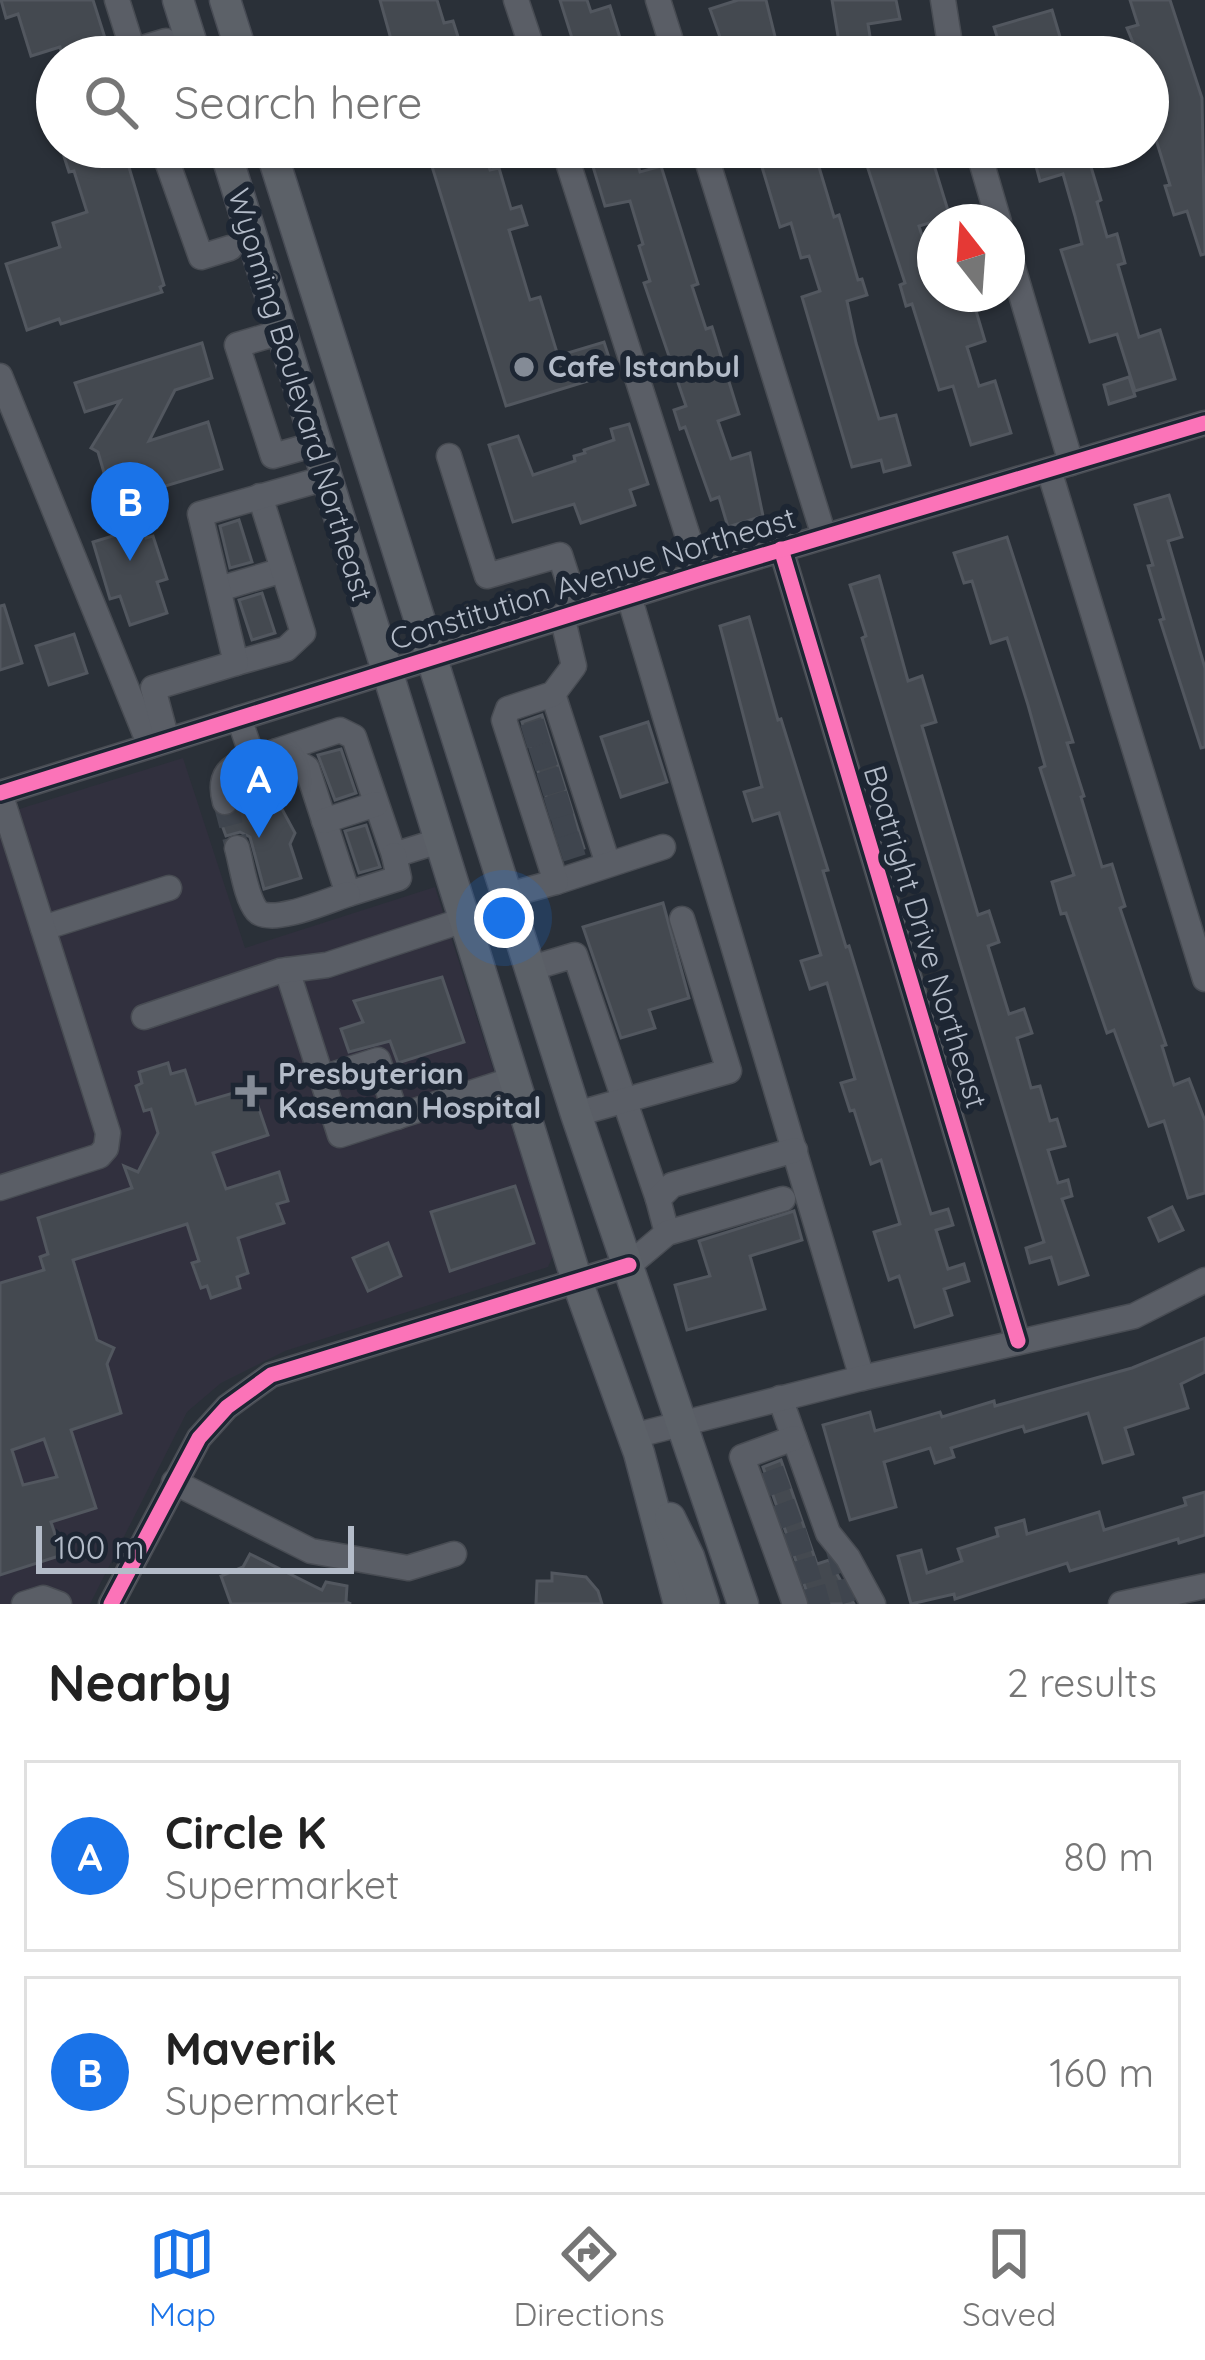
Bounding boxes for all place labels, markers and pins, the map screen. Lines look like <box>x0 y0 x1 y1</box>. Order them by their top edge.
place label: Cafe Istanbul <box>548 347 740 385</box>
marker: Cafe Istanbul <box>511 354 537 380</box>
pin: B <box>91 462 169 561</box>
pin: A <box>220 739 298 838</box>
place label: Presbyterian Kaseman Hospital <box>278 1054 541 1126</box>
marker: Presbyterian Kaseman Hospital <box>235 1075 267 1107</box>

